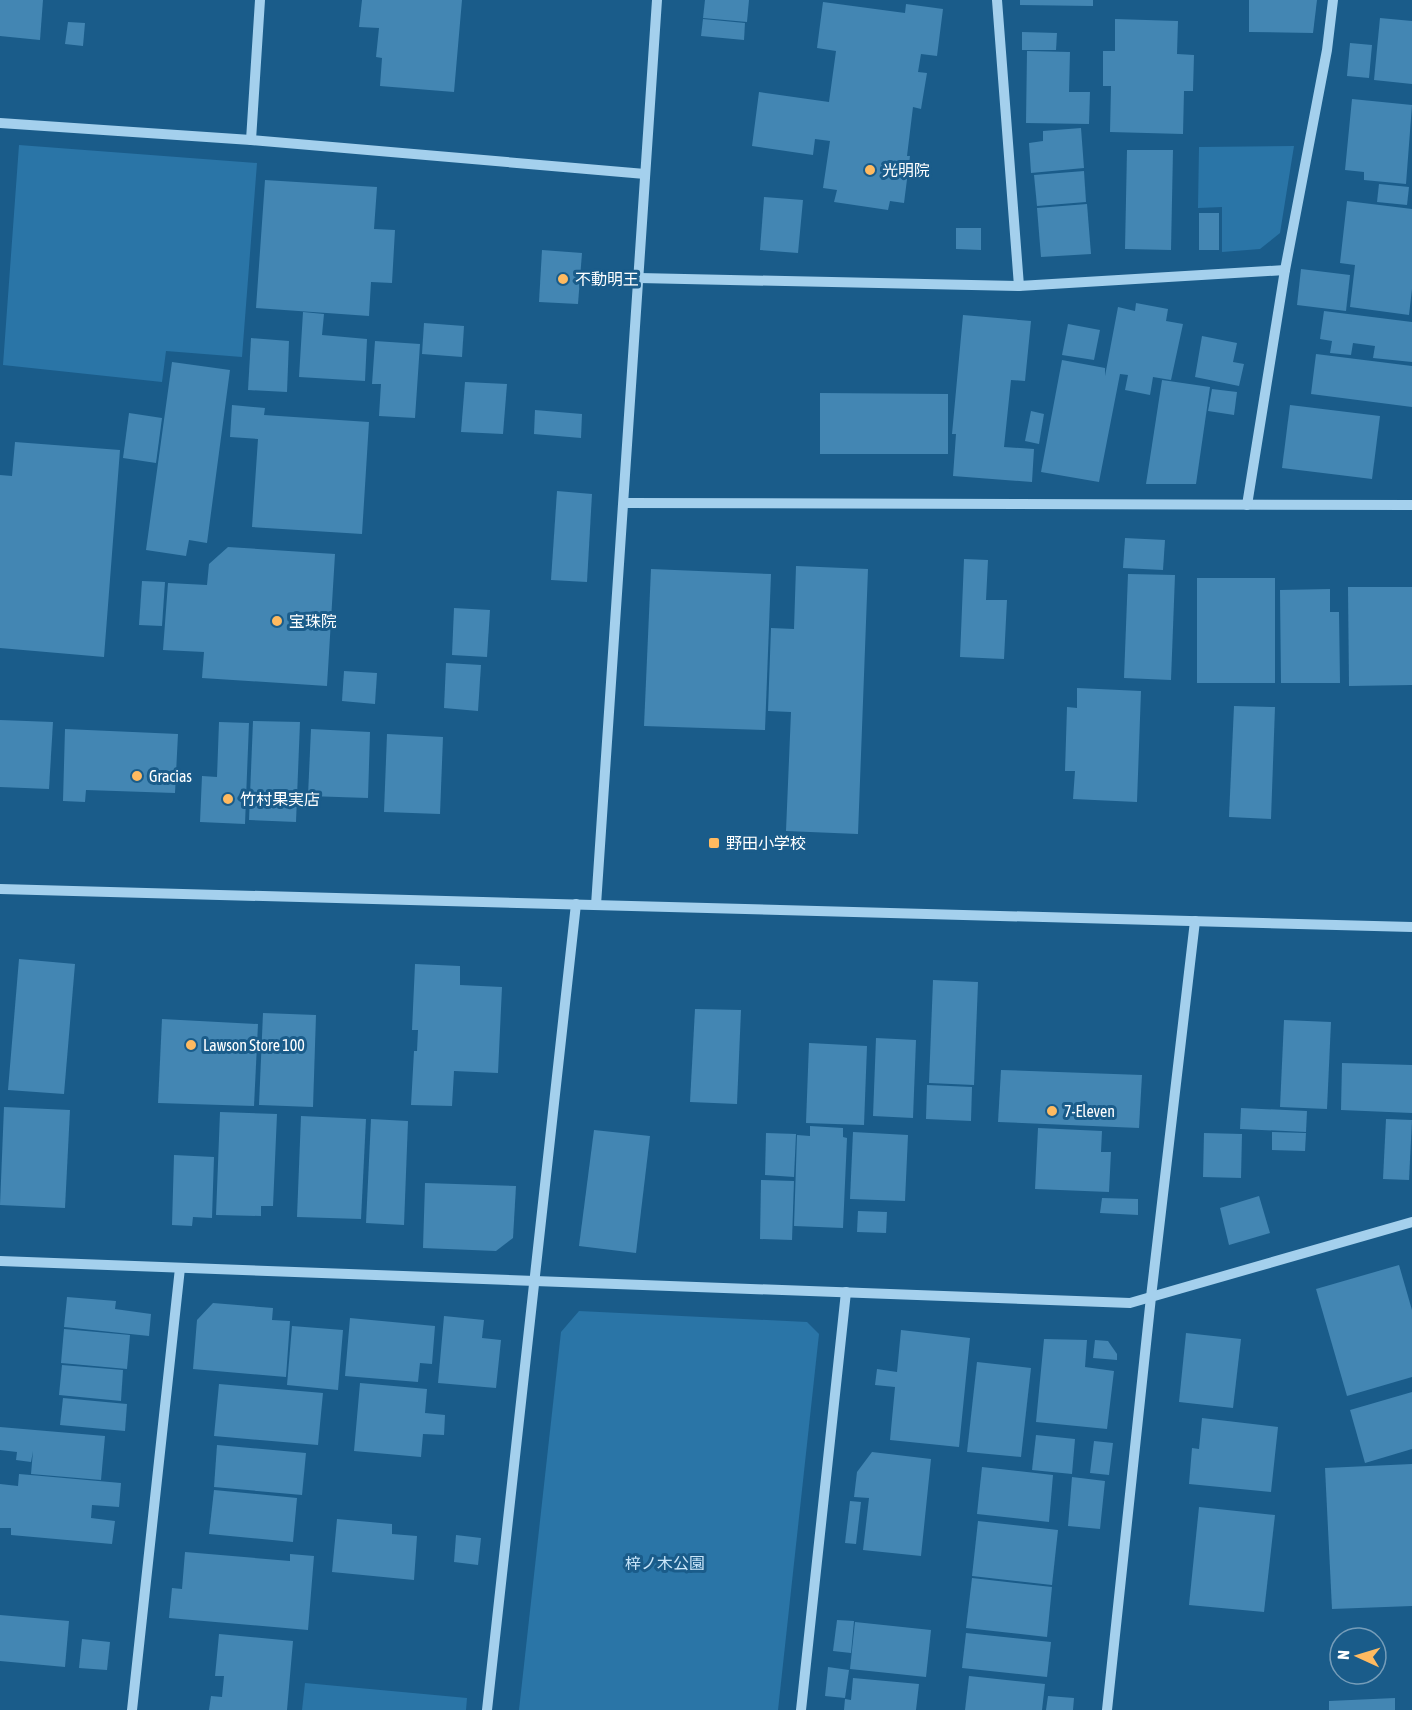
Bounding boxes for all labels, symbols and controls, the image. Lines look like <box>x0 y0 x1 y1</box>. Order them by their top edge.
place label: 光明院 <box>882 161 930 179</box>
marker: 光明院 <box>863 163 877 177</box>
place label: 不動明王 <box>575 270 639 288</box>
marker: 不動明王 <box>556 272 570 286</box>
place label: 宝珠院 <box>289 612 337 630</box>
marker: 宝珠院 <box>270 614 284 628</box>
place label: Gracias <box>149 767 192 785</box>
marker: Gracias <box>130 769 144 783</box>
place label: 竹村果実店 <box>240 790 320 808</box>
marker: 竹村果実店 <box>221 792 235 806</box>
place label: 野田小学校 <box>726 834 806 852</box>
marker: 野田小学校 <box>707 836 721 850</box>
place label: Lawson Store 100 <box>203 1036 305 1054</box>
marker: Lawson Store 100 <box>184 1038 198 1052</box>
place label: 7-Eleven <box>1064 1102 1115 1120</box>
marker: 7-Eleven <box>1045 1104 1059 1118</box>
park label: 梓ノ木公園 <box>625 1554 705 1572</box>
north arrow <box>1328 1626 1388 1686</box>
text: N <box>1334 1650 1352 1660</box>

